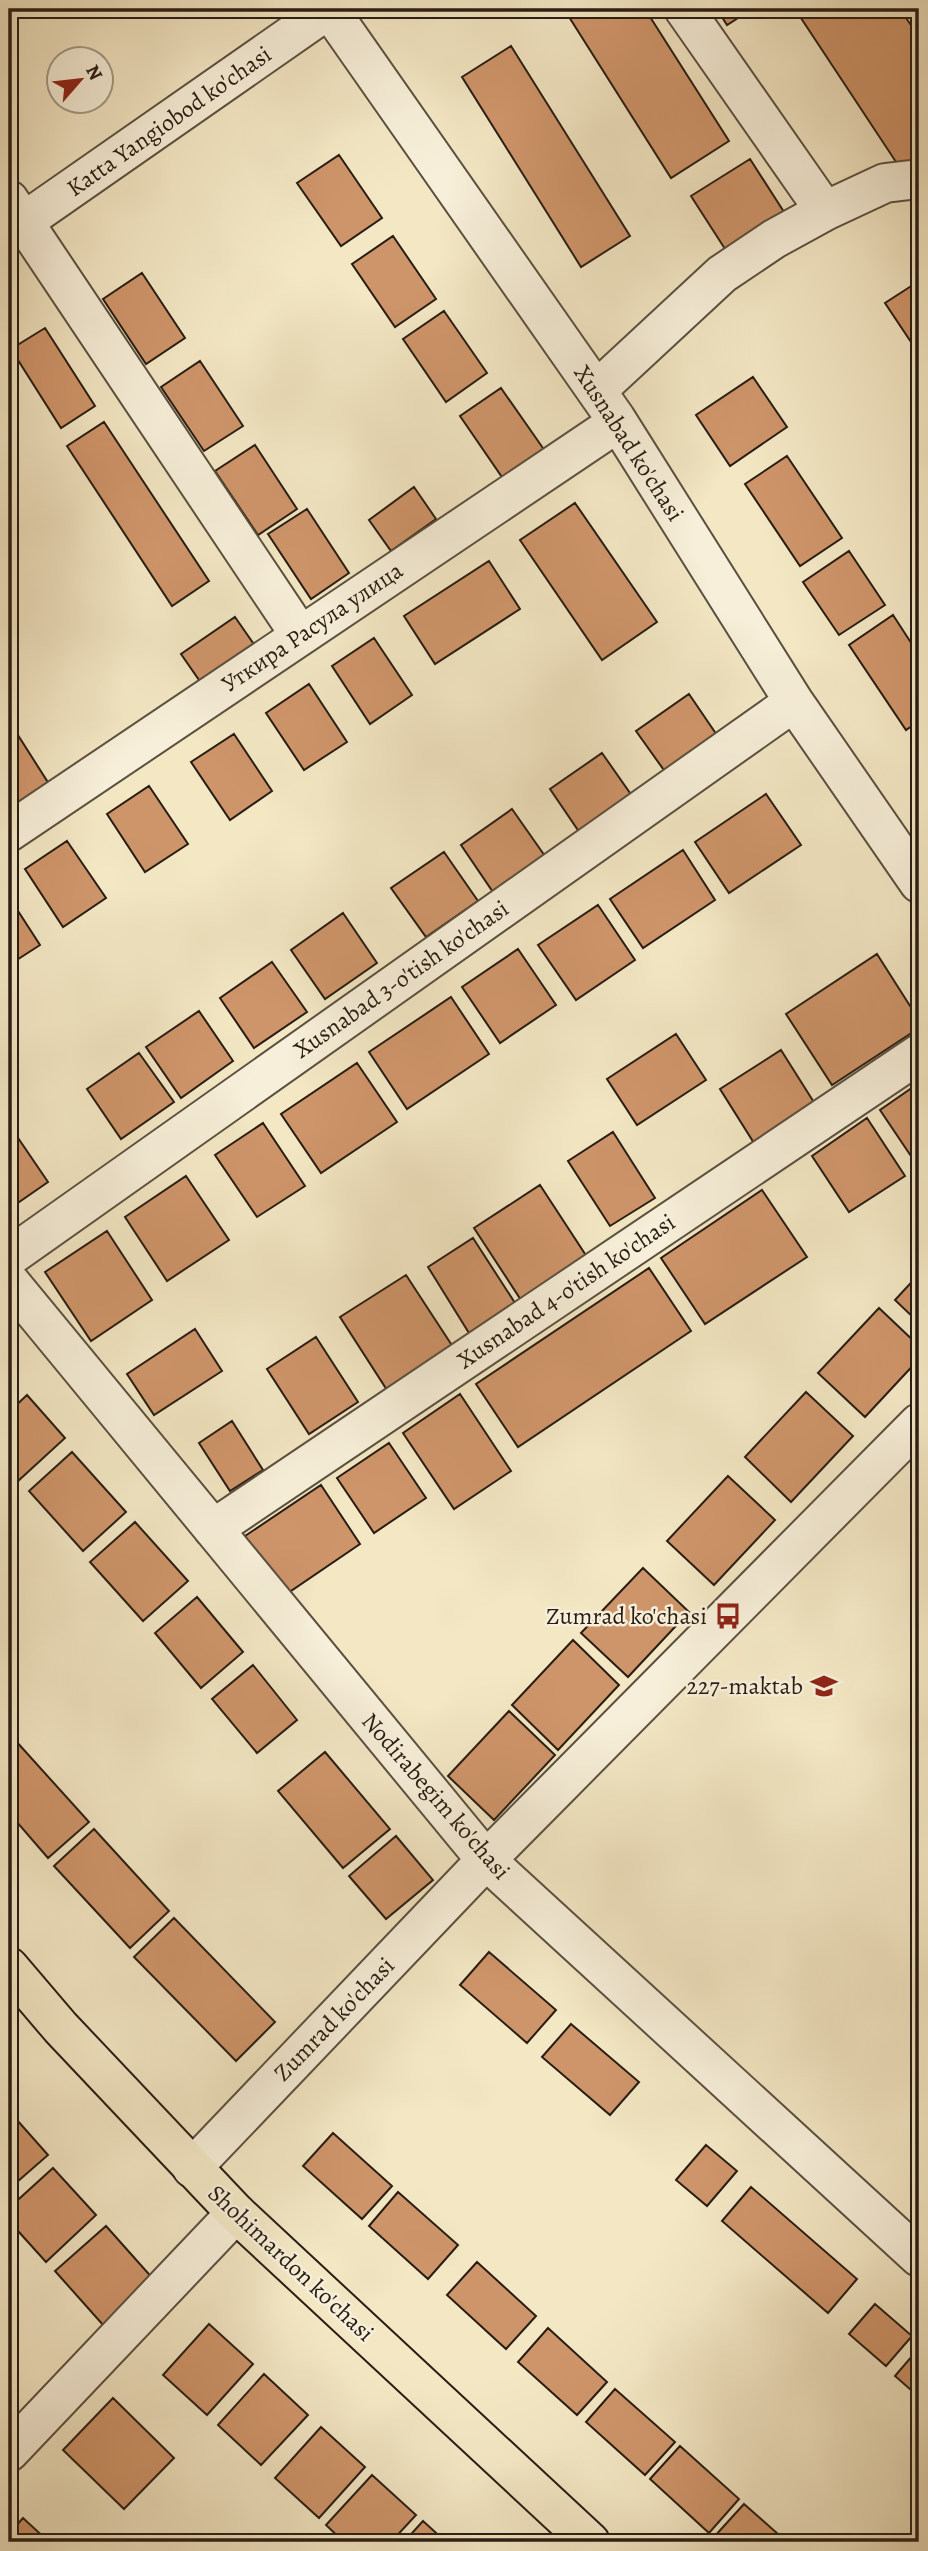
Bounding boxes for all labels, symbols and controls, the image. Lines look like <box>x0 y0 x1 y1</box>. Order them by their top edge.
street label: Katta Yangiobod ko'chasi <box>60 38 278 204</box>
north arrow <box>46 46 116 116</box>
text: N <box>79 60 109 85</box>
street label: Xusnabad ko'chasi <box>567 359 691 527</box>
street label: Уткира Расула улица <box>215 554 409 700</box>
street label: Xusnabad 3-o'tish ko'chasi <box>287 893 515 1065</box>
street label: Xusnabad 4-o'tish ko'chasi <box>451 1206 681 1376</box>
place label: Zumrad ko'chasi <box>546 1600 707 1632</box>
bus stop icon: Zumrad ko'chasi <box>713 1601 743 1631</box>
place label: 227-maktab <box>687 1670 803 1702</box>
school or university icon: 227-maktab <box>809 1671 839 1701</box>
street label: Nodirabegim ko'chasi <box>355 1706 517 1886</box>
street label: Zumrad ko'chasi <box>267 1950 401 2088</box>
street label: Shohimardon ko'chasi <box>201 2177 381 2349</box>

